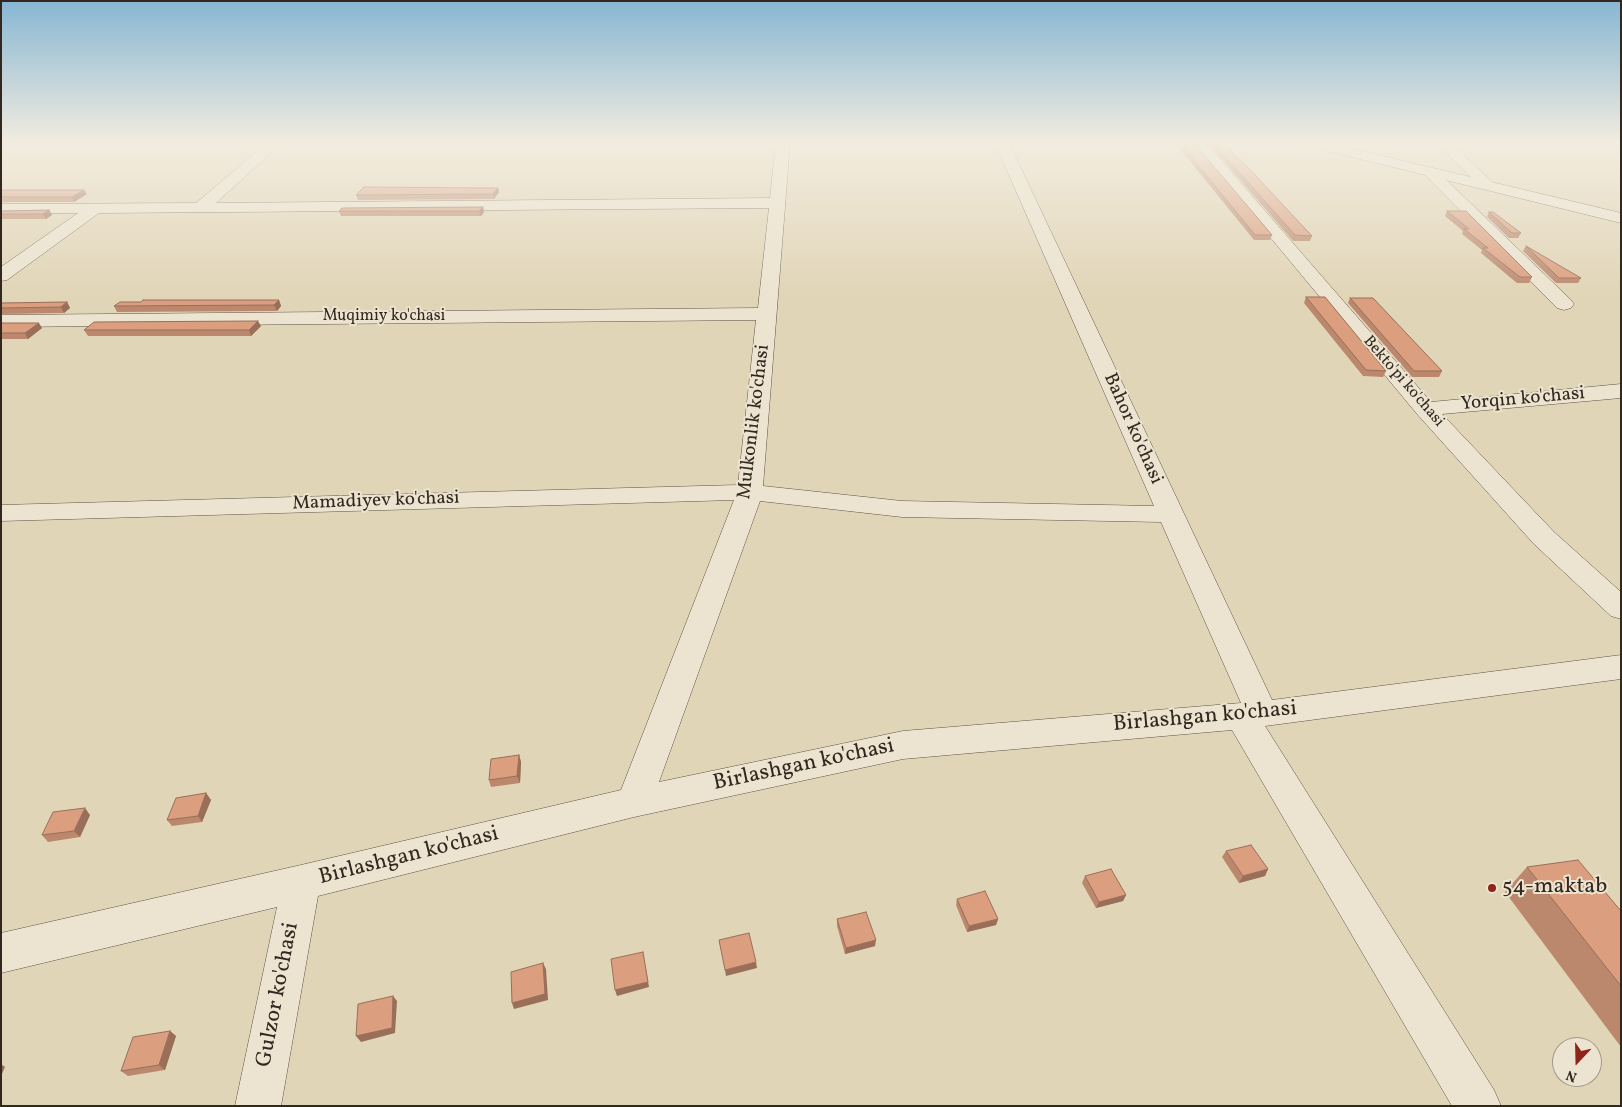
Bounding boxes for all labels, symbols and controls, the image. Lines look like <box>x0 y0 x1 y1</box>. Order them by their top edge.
street label: Muqimiy ko'chasi <box>323 307 445 327</box>
street label: Bekto'pi ko'chasi <box>1358 333 1448 431</box>
street label: Mulkonlik ko'chasi <box>734 343 776 501</box>
street label: Bahor ko'chasi <box>1097 370 1167 488</box>
street label: Yorqin ko'chasi <box>1460 383 1586 417</box>
street label: Mamadiyev ko'chasi <box>292 488 460 516</box>
street label: Birlashgan ko'chasi <box>1112 697 1298 739</box>
street label: Birlashgan ko'chasi <box>711 734 897 798</box>
street label: Birlashgan ko'chasi <box>316 822 502 892</box>
place label: 54-maktab <box>1502 875 1607 901</box>
marker: 54-maktab <box>1486 882 1498 894</box>
street label: Gulzor ko'chasi <box>252 921 306 1069</box>
north arrow <box>1552 1037 1602 1087</box>
text: N <box>1564 1065 1580 1086</box>

